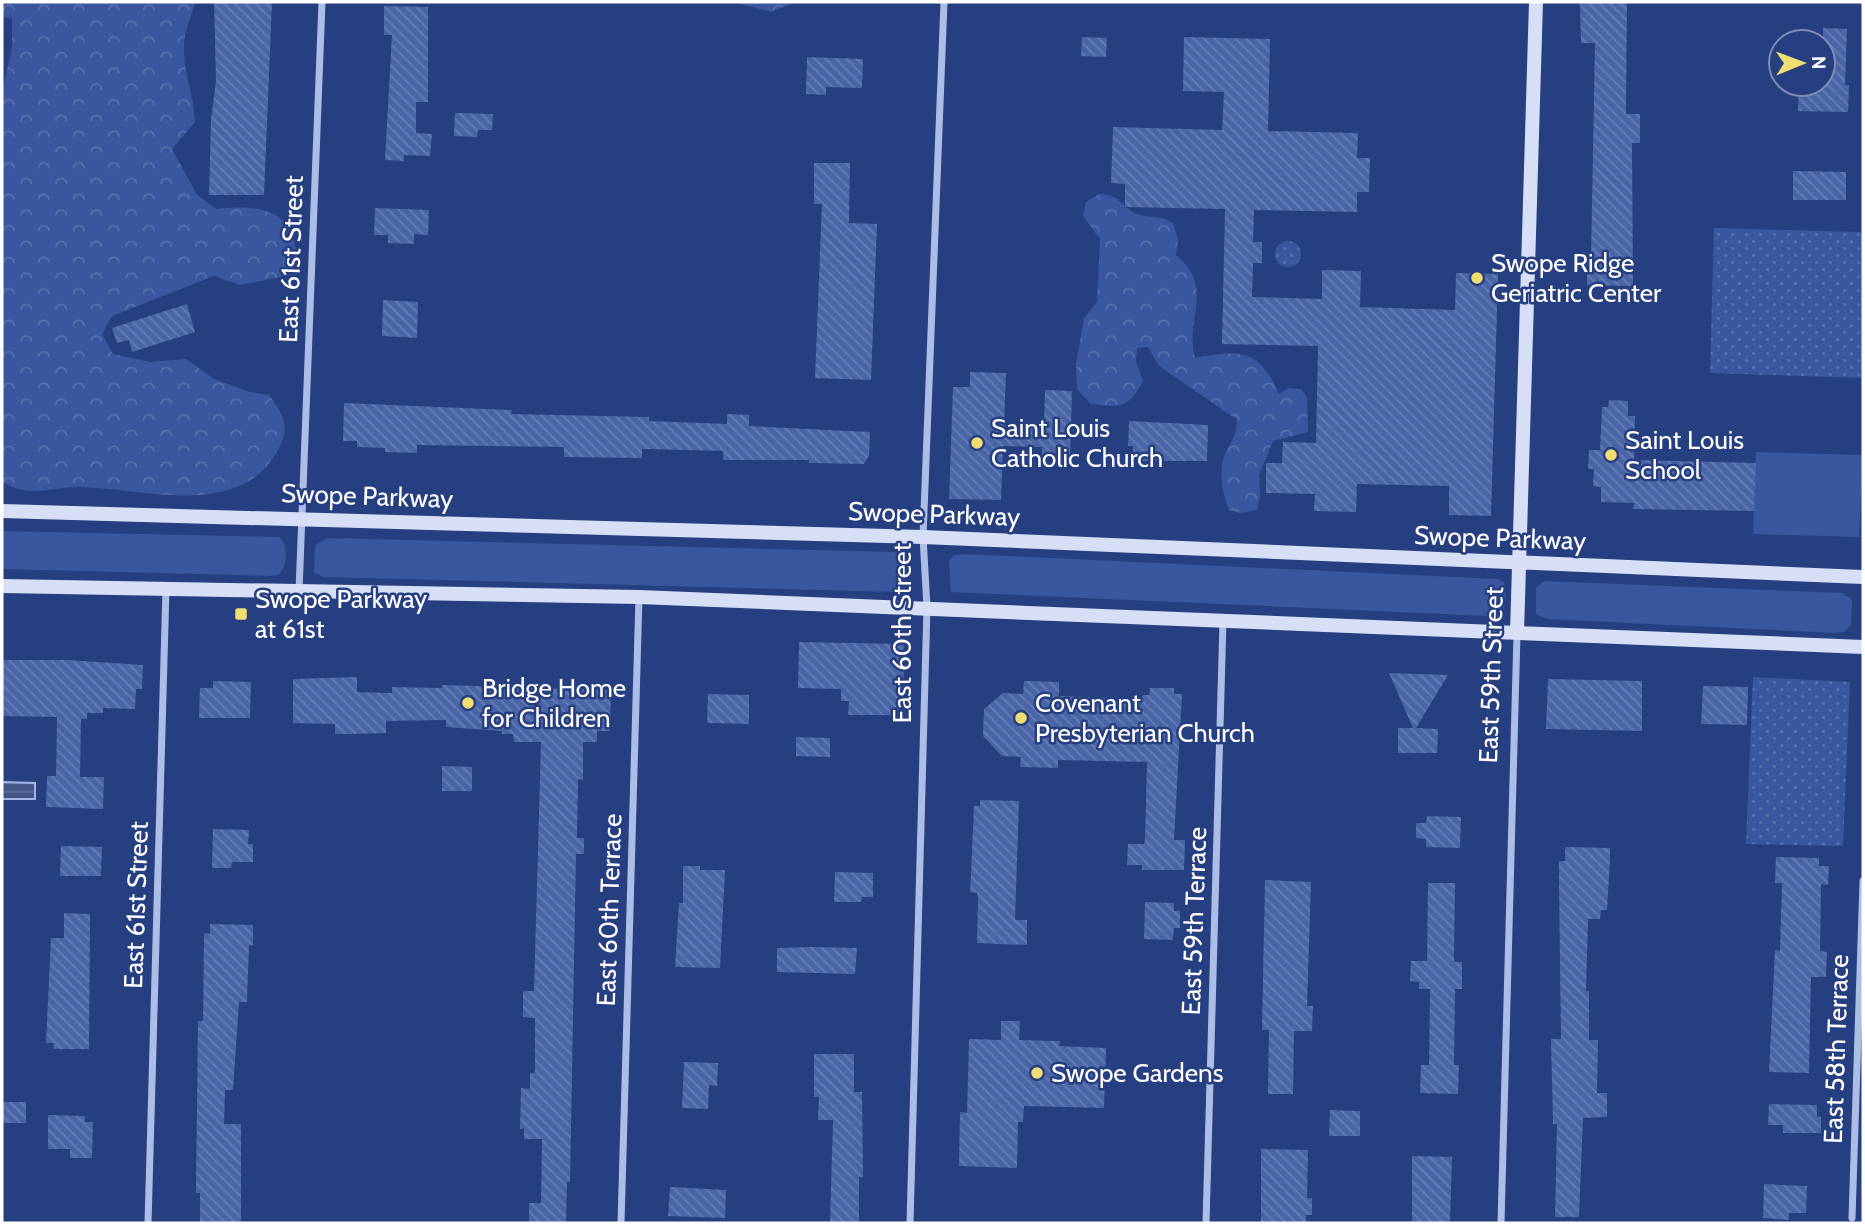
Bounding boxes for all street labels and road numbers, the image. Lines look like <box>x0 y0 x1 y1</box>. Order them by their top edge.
street label: East 61st Street <box>272 175 310 343</box>
street label: Swope Parkway <box>280 477 454 515</box>
street label: Swope Parkway <box>847 495 1021 533</box>
street label: Swope Parkway <box>1413 519 1587 557</box>
street label: East 60th Street <box>886 542 918 723</box>
street label: East 59th Street <box>1472 586 1510 764</box>
street label: East 60th Terrace <box>590 813 628 1007</box>
street label: East 61st Street <box>117 821 155 989</box>
street label: East 59th Terrace <box>1175 826 1213 1016</box>
street label: East 58th Terrace <box>1817 954 1855 1144</box>

